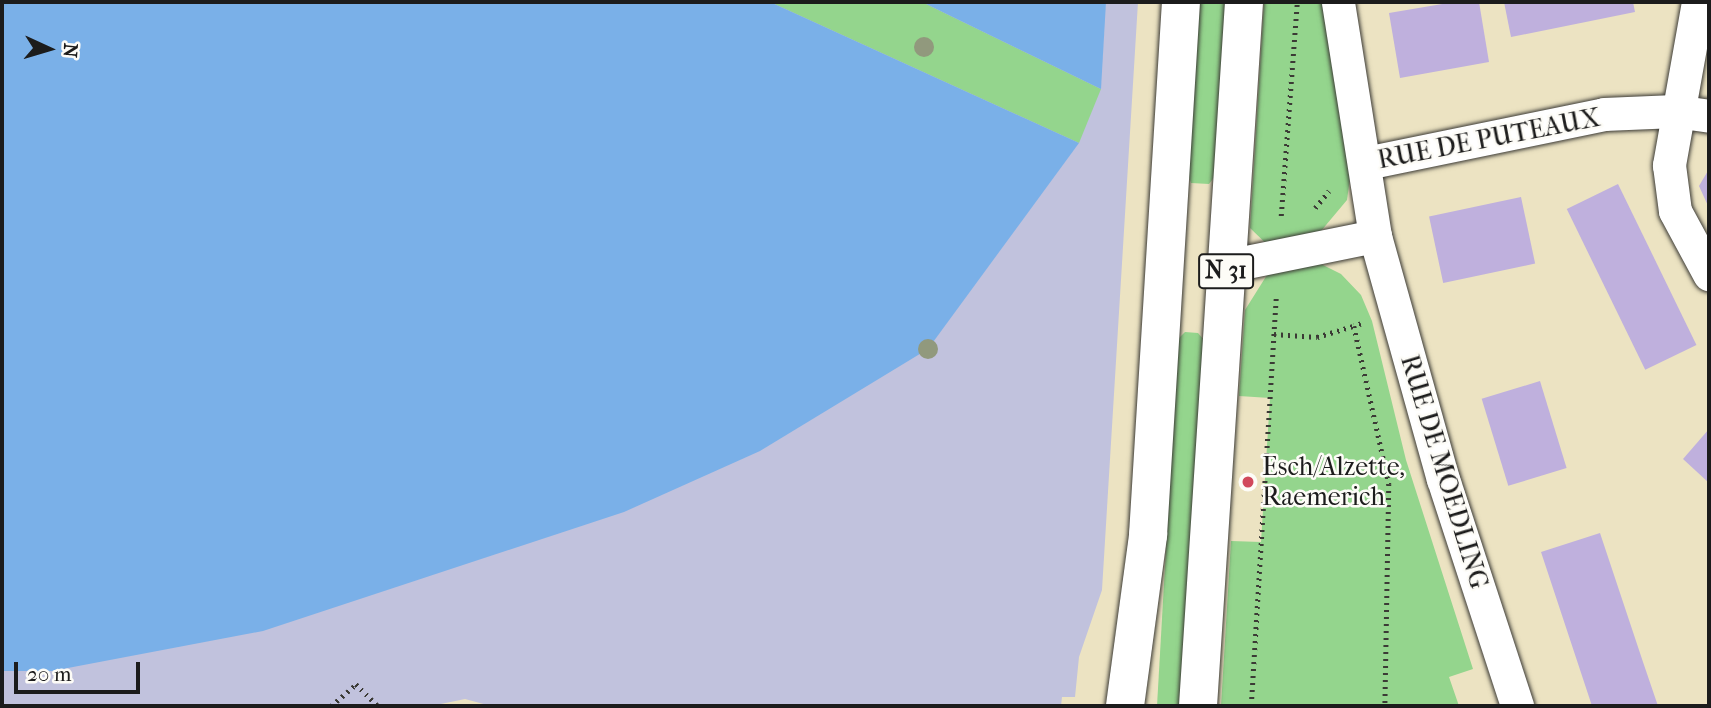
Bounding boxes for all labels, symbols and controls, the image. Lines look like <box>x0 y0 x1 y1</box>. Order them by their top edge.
north arrow <box>14 14 84 84</box>
text: N <box>58 42 81 58</box>
street label: RUE DE PUTEAUX <box>1375 102 1603 176</box>
road number: N 31 <box>1198 250 1254 292</box>
street label: RUE DE MOEDLING <box>1394 351 1494 593</box>
place label: Esch/Alzette, Raemerich <box>1262 451 1405 512</box>
marker: Esch/Alzette, Raemerich <box>1240 474 1256 490</box>
scale bar <box>18 648 144 692</box>
text: 20 m <box>27 662 71 686</box>

